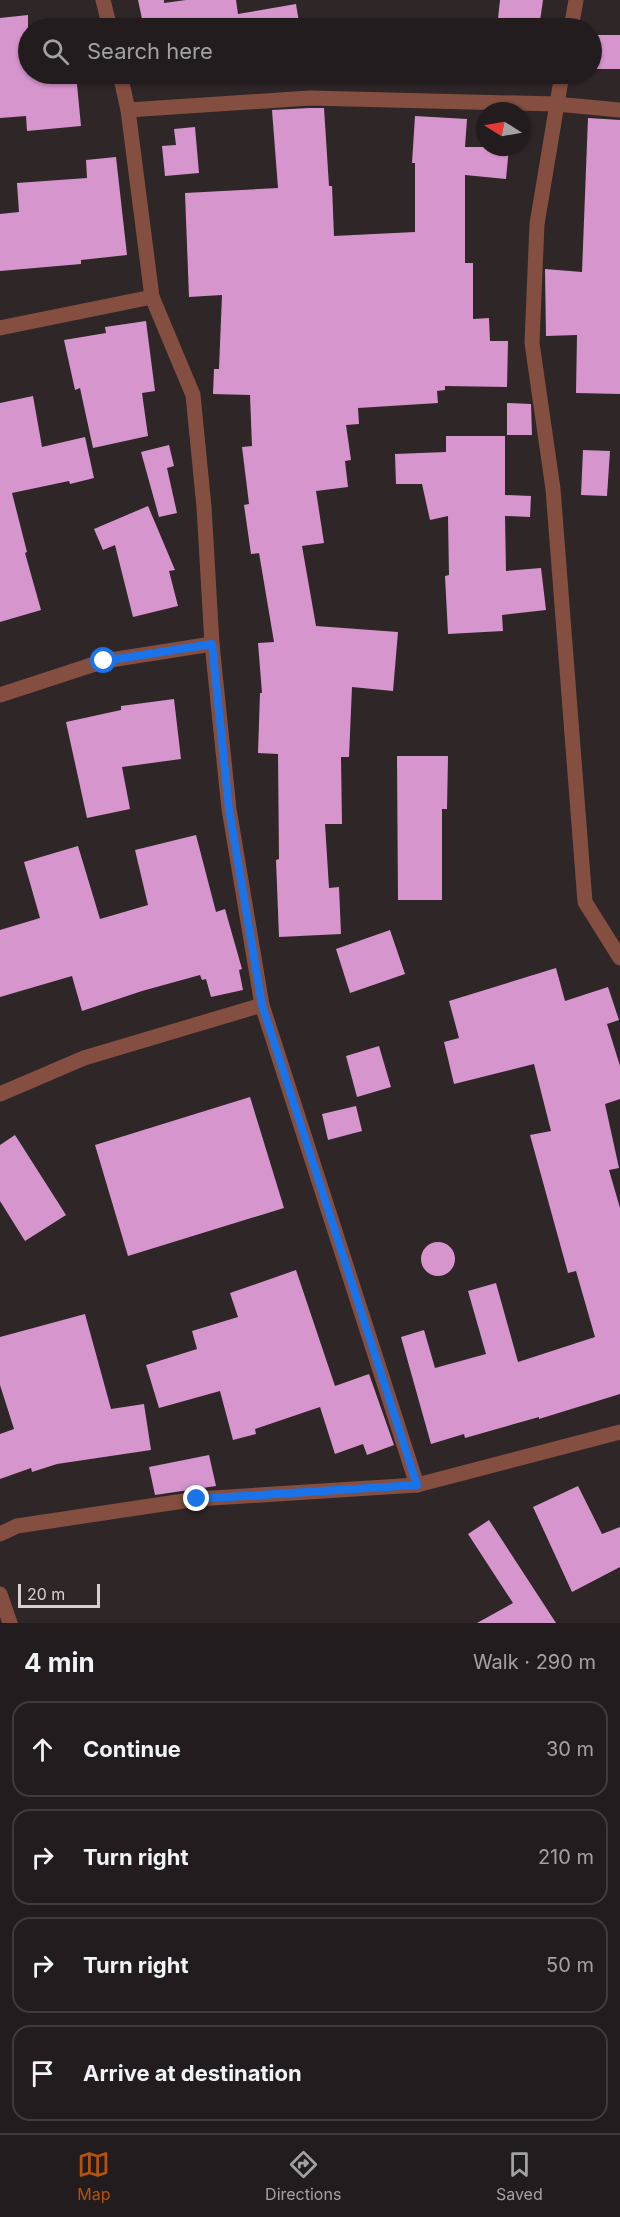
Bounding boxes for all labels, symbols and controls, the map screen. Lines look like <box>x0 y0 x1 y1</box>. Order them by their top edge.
search box <box>18 18 602 84</box>
icon: search <box>39 35 72 68</box>
text: Search here <box>87 38 213 64</box>
north arrow <box>476 102 530 156</box>
route start <box>90 647 116 673</box>
route end <box>183 1485 209 1511</box>
scale bar <box>18 1581 100 1608</box>
text: 20 m <box>27 1584 65 1604</box>
text: 4 min <box>24 1647 95 1678</box>
text: Walk · 290 m <box>473 1650 596 1674</box>
icon: ahead <box>26 1733 59 1766</box>
text: Continue <box>83 1736 181 1762</box>
text: 30 m <box>546 1737 594 1761</box>
icon: right <box>26 1841 59 1874</box>
text: Turn right <box>83 1844 189 1870</box>
text: 210 m <box>538 1845 594 1869</box>
icon: right <box>26 1949 59 1982</box>
text: Turn right <box>83 1952 189 1978</box>
text: 50 m <box>546 1953 594 1977</box>
icon: arrive <box>26 2057 59 2090</box>
text: Arrive at destination <box>83 2060 302 2086</box>
tab: Map <box>77 2148 111 2204</box>
tab: Directions <box>265 2148 341 2204</box>
tab: Saved <box>496 2148 543 2204</box>

